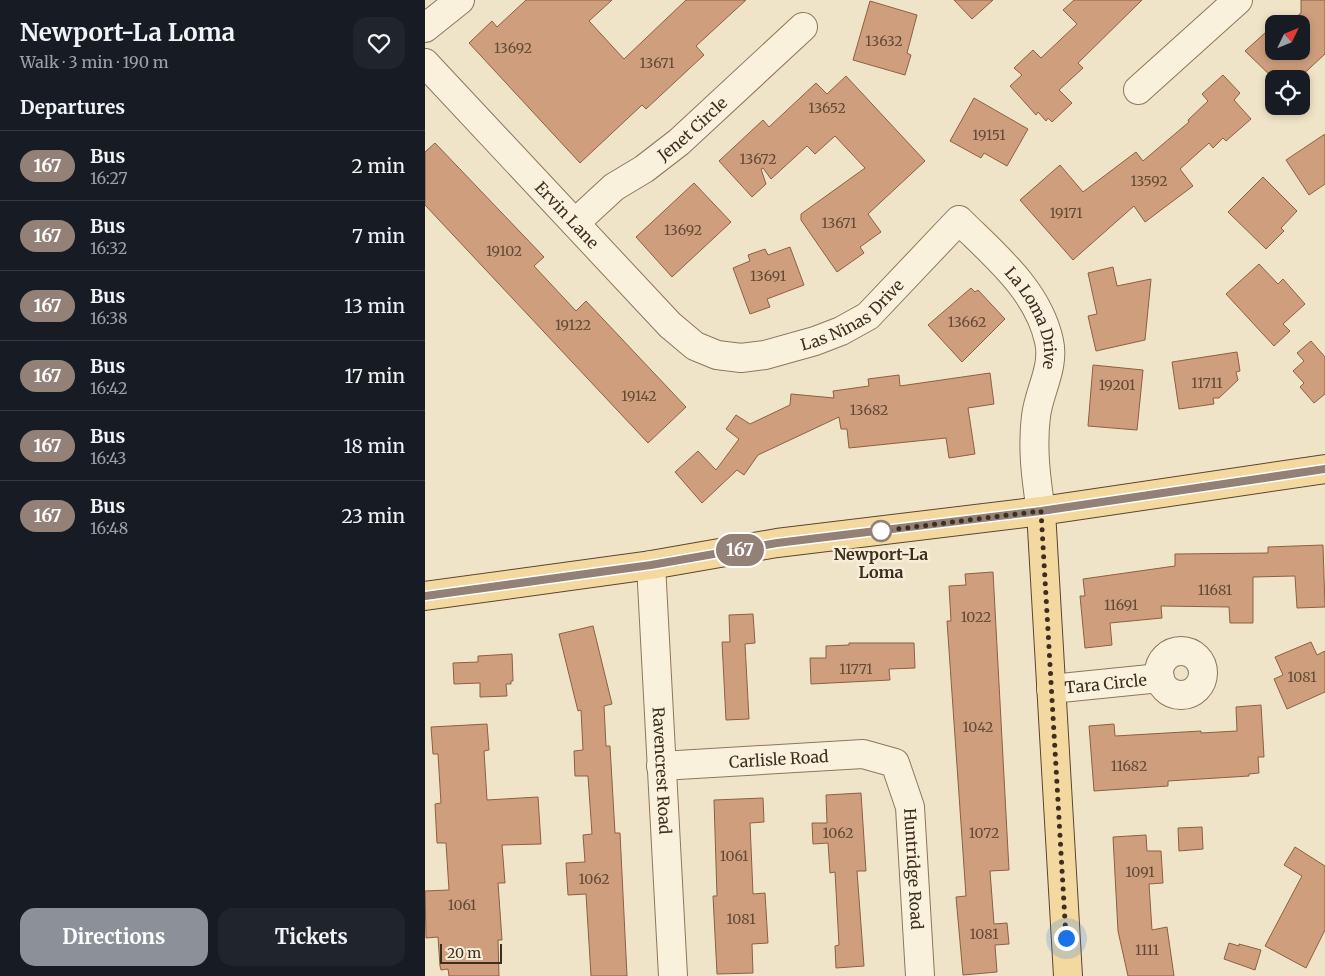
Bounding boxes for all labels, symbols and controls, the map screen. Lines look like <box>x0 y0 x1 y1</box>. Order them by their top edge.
north arrow <box>1265 15 1310 60</box>
map controls <box>1265 15 1310 115</box>
text: Newport-La Loma <box>20 17 235 48</box>
button: heart <box>353 17 405 69</box>
house number: 13632 <box>865 32 903 50</box>
house number: 13692 <box>494 39 532 57</box>
text: Walk · 3 min · 190 m <box>20 52 169 72</box>
house number: 13671 <box>639 54 675 72</box>
button: locate <box>1265 70 1310 115</box>
street label: Jenet Circle <box>653 93 731 165</box>
text: Departures <box>20 95 125 119</box>
house number: 13652 <box>808 99 846 117</box>
house number: 19151 <box>972 126 1006 144</box>
text: Bus <box>90 144 125 168</box>
house number: 13672 <box>739 150 777 168</box>
text: 167 <box>33 154 62 177</box>
text: 2 min <box>352 154 405 178</box>
text: 16:27 <box>90 168 128 188</box>
house number: 13592 <box>1130 172 1168 190</box>
street label: Ervin Lane <box>531 177 603 253</box>
house number: 19171 <box>1049 204 1083 222</box>
text: Bus <box>90 214 125 238</box>
house number: 13671 <box>821 214 857 232</box>
house number: 13692 <box>664 221 702 239</box>
text: 167 <box>33 224 62 247</box>
text: 7 min <box>352 224 405 248</box>
text: 16:32 <box>90 238 127 258</box>
house number: 19102 <box>486 242 522 260</box>
street label: La Loma Drive <box>1001 262 1061 371</box>
house number: 13691 <box>750 267 786 285</box>
street label: Las Ninas Drive <box>798 275 908 355</box>
text: Bus <box>90 284 125 308</box>
text: 167 <box>33 294 62 317</box>
text: 13 min <box>344 294 405 318</box>
text: 16:38 <box>90 308 128 328</box>
house number: 13662 <box>948 313 986 331</box>
house number: 19122 <box>555 316 591 334</box>
text: Bus <box>90 354 125 378</box>
text: 167 <box>33 364 62 387</box>
text: 17 min <box>345 364 405 388</box>
house number: 11711 <box>1191 374 1223 392</box>
house number: 19201 <box>1099 376 1135 394</box>
text: 16:42 <box>90 378 127 398</box>
house number: 19142 <box>621 387 657 405</box>
house number: 13682 <box>850 401 888 419</box>
text: Bus <box>90 424 125 448</box>
text: 167 <box>33 434 62 457</box>
text: 18 min <box>344 434 405 458</box>
text: 16:43 <box>90 448 127 468</box>
text: Bus <box>90 494 125 518</box>
text: 167 <box>33 504 62 527</box>
text: 23 min <box>341 504 405 528</box>
text: 16:48 <box>90 518 128 538</box>
marker: Newport-La Loma <box>870 520 892 542</box>
line badge: 167 <box>711 534 769 566</box>
text: 167 <box>726 538 754 561</box>
place label: Newport-La Loma <box>834 544 928 582</box>
house number: 11681 <box>1198 581 1232 599</box>
house number: 11691 <box>1104 596 1138 614</box>
house number: 1022 <box>961 608 991 626</box>
house number: 11771 <box>839 660 873 678</box>
house number: 1081 <box>1288 668 1316 686</box>
street label: Tara Circle <box>1064 669 1148 698</box>
street label: Ravencrest Road <box>649 706 675 835</box>
house number: 1042 <box>963 718 993 736</box>
street label: Carlisle Road <box>728 746 830 772</box>
house number: 11682 <box>1111 757 1147 775</box>
street label: Huntridge Road <box>900 807 927 931</box>
house number: 1062 <box>823 824 853 842</box>
house number: 1072 <box>969 824 999 842</box>
house number: 1061 <box>720 847 748 865</box>
house number: 1091 <box>1126 863 1155 881</box>
house number: 1062 <box>579 870 609 888</box>
house number: 1061 <box>448 896 476 914</box>
button: Directions <box>20 908 208 966</box>
button: Tickets <box>218 908 405 966</box>
house number: 1081 <box>727 910 755 928</box>
house number: 1081 <box>970 925 998 943</box>
your location <box>1054 926 1079 951</box>
scale bar <box>440 941 503 964</box>
house number: 1111 <box>1135 941 1159 959</box>
text: 20 m <box>447 944 481 962</box>

